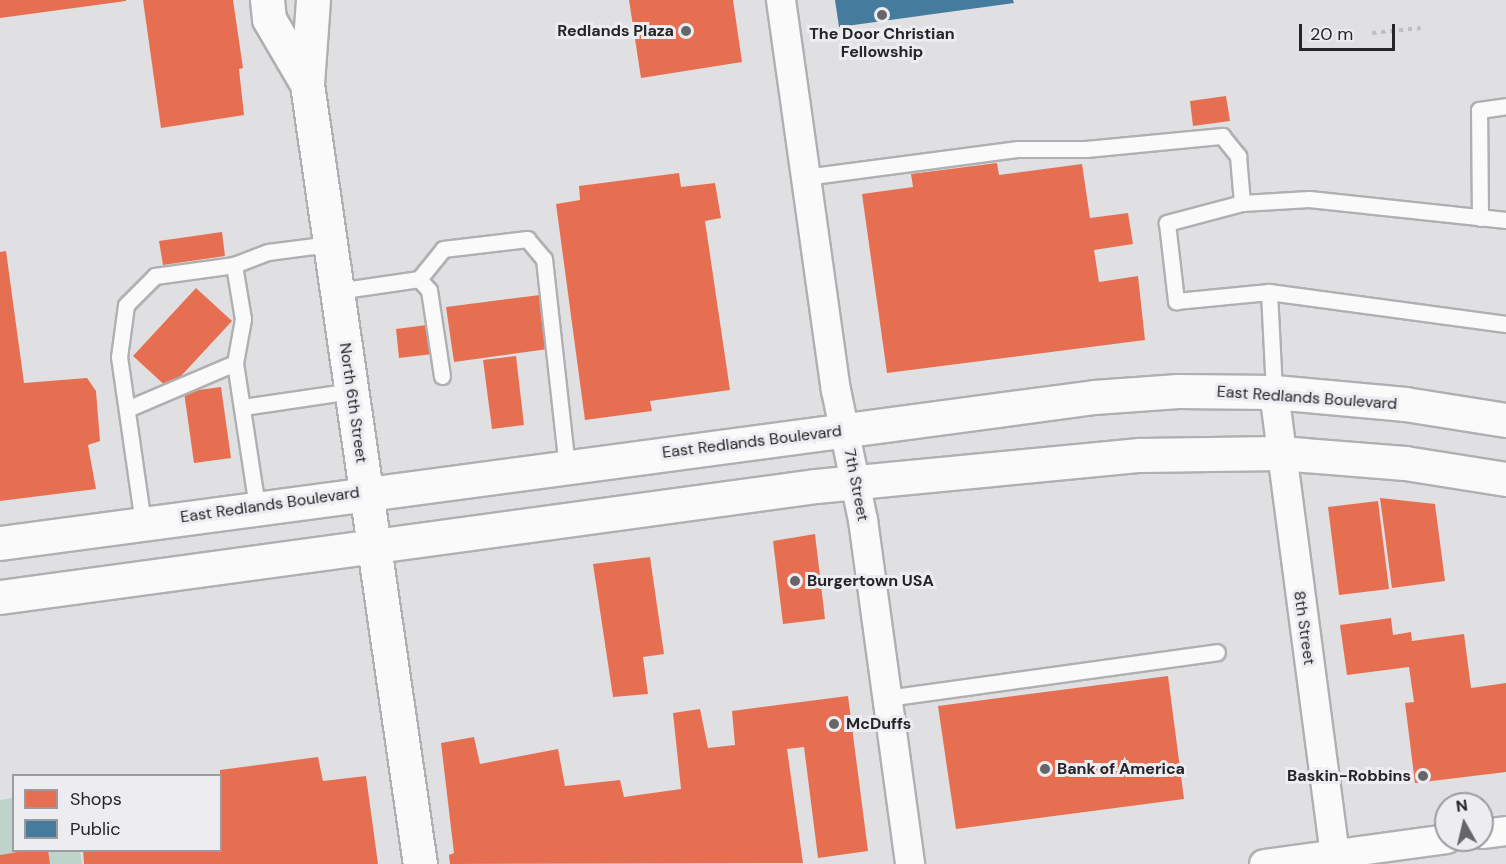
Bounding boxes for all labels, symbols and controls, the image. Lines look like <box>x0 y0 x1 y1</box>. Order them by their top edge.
marker: The Door Christian Fellowship <box>875 8 889 22</box>
scale bar <box>1302 12 1398 50</box>
place label: Redlands Plaza <box>557 21 674 41</box>
text: 20 m <box>1310 22 1353 46</box>
marker: Redlands Plaza <box>679 24 693 38</box>
place label: The Door Christian Fellowship <box>809 24 955 62</box>
street label: North 6th Street <box>335 342 371 464</box>
street label: East Redlands Boulevard <box>1216 382 1398 414</box>
street label: East Redlands Boulevard <box>661 421 843 463</box>
street label: 7th Street <box>840 447 872 523</box>
street label: East Redlands Boulevard <box>179 483 361 527</box>
place label: Burgertown USA <box>807 571 934 591</box>
marker: Burgertown USA <box>788 574 802 588</box>
street label: 8th Street <box>1289 590 1319 666</box>
place label: McDuffs <box>846 714 911 734</box>
marker: McDuffs <box>827 717 841 731</box>
place label: Bank of America <box>1057 759 1185 779</box>
marker: Bank of America <box>1038 762 1052 776</box>
place label: Baskin-Robbins <box>1287 766 1411 786</box>
marker: Baskin-Robbins <box>1416 769 1430 783</box>
legend <box>12 774 222 852</box>
text: Shops <box>70 787 122 811</box>
north arrow <box>1434 792 1494 852</box>
text: N <box>1454 794 1469 817</box>
text: Public <box>70 817 121 841</box>

